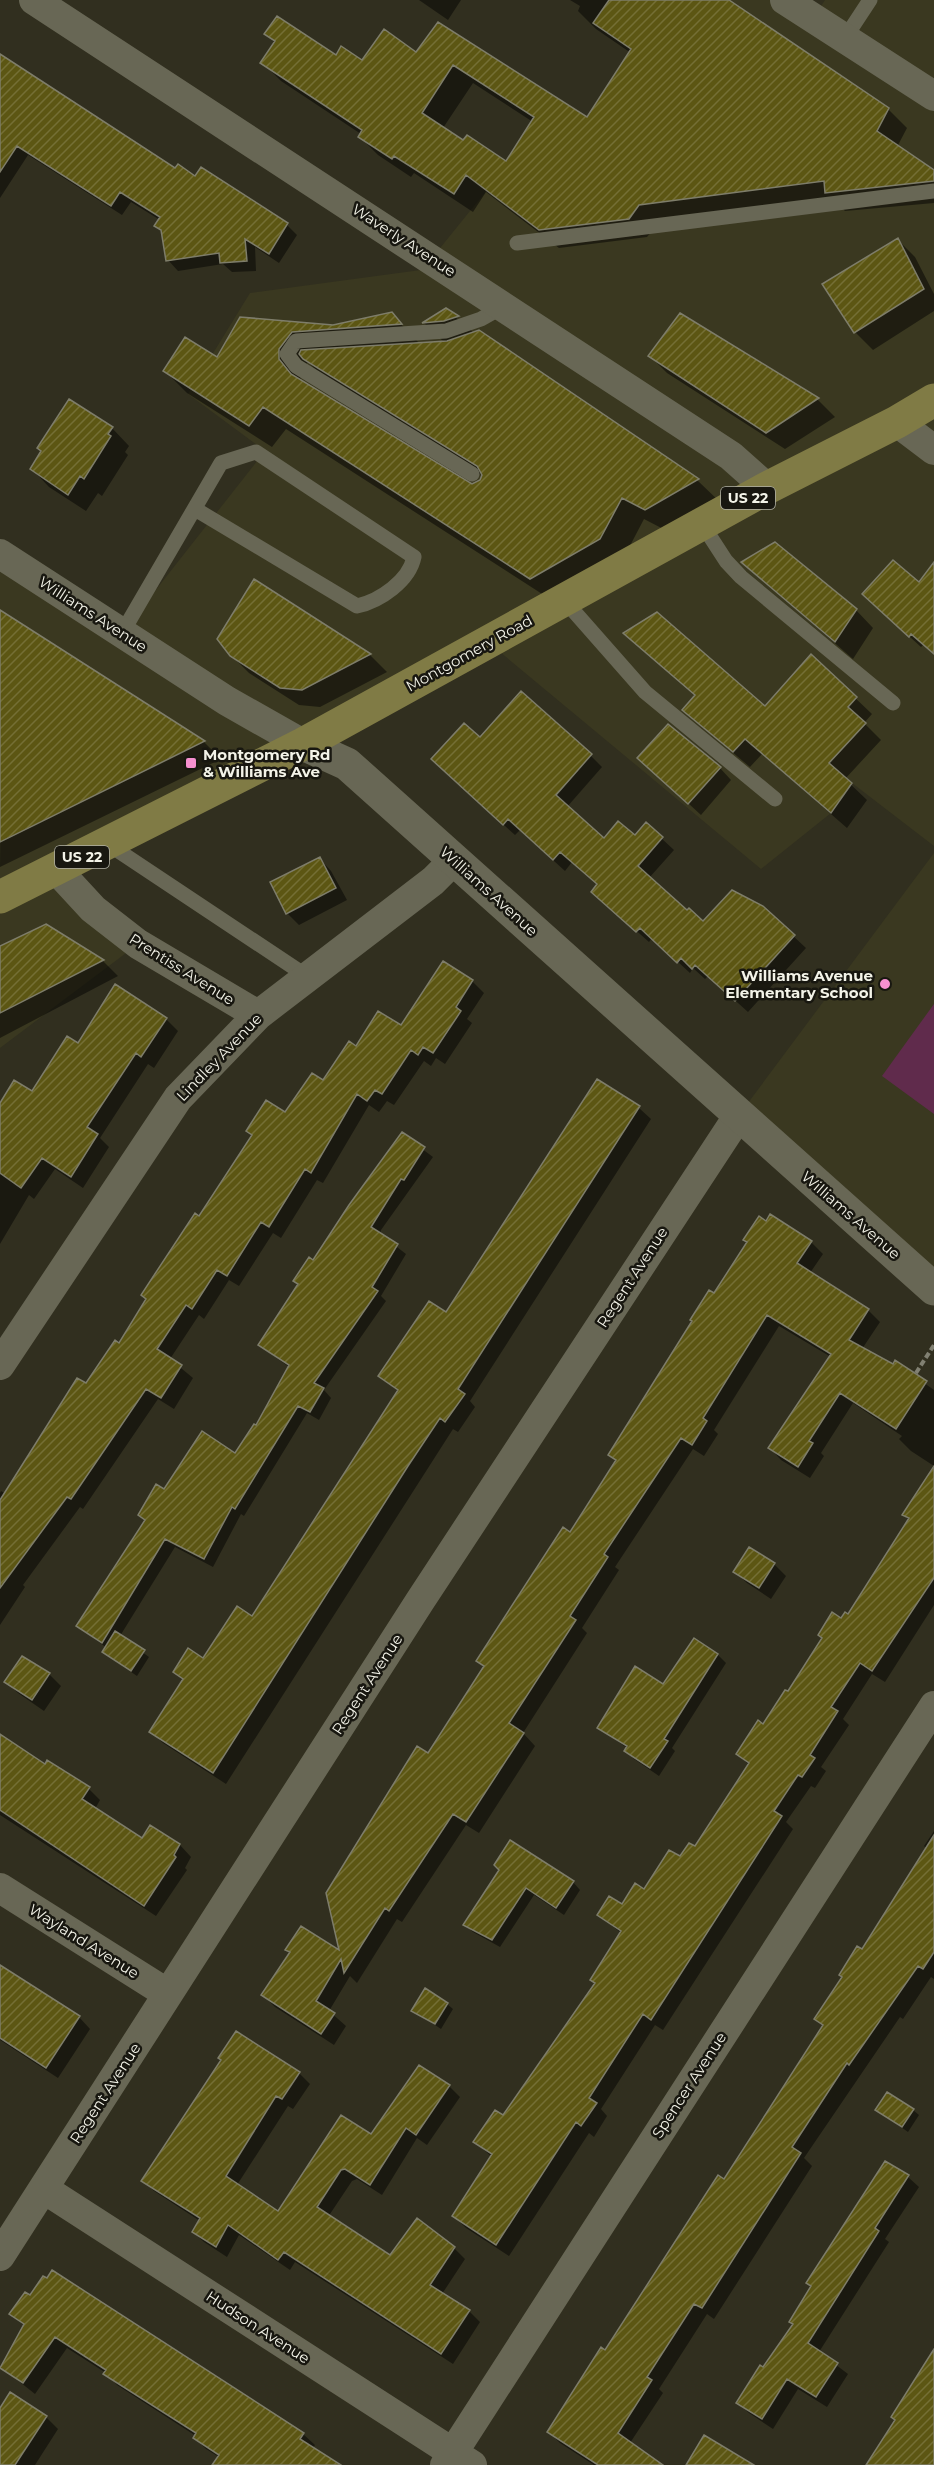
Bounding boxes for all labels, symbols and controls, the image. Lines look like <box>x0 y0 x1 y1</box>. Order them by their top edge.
street label: Waverly Avenue <box>348 199 460 281</box>
road number: US 22 <box>721 487 775 509</box>
street label: Williams Avenue <box>35 572 151 656</box>
street label: Montgomery Road <box>403 610 535 696</box>
place label: Montgomery Rd & Williams Ave <box>203 745 330 781</box>
marker: Montgomery Rd & Williams Ave <box>184 756 198 770</box>
street label: Williams Avenue <box>436 842 542 940</box>
road number: US 22 <box>55 846 109 868</box>
street label: Prentiss Avenue <box>126 929 238 1009</box>
place label: Williams Avenue Elementary School <box>725 966 873 1002</box>
marker: Williams Avenue Elementary School <box>878 977 892 991</box>
street label: Lindley Avenue <box>172 1009 266 1105</box>
street label: Williams Avenue <box>798 1167 904 1263</box>
street label: Regent Avenue <box>592 1223 672 1331</box>
street label: Regent Avenue <box>327 1630 407 1738</box>
street label: Wayland Avenue <box>25 1899 143 1983</box>
street label: Spencer Avenue <box>648 2028 730 2142</box>
street label: Regent Avenue <box>65 2039 145 2147</box>
street label: Hudson Avenue <box>203 2286 313 2368</box>

